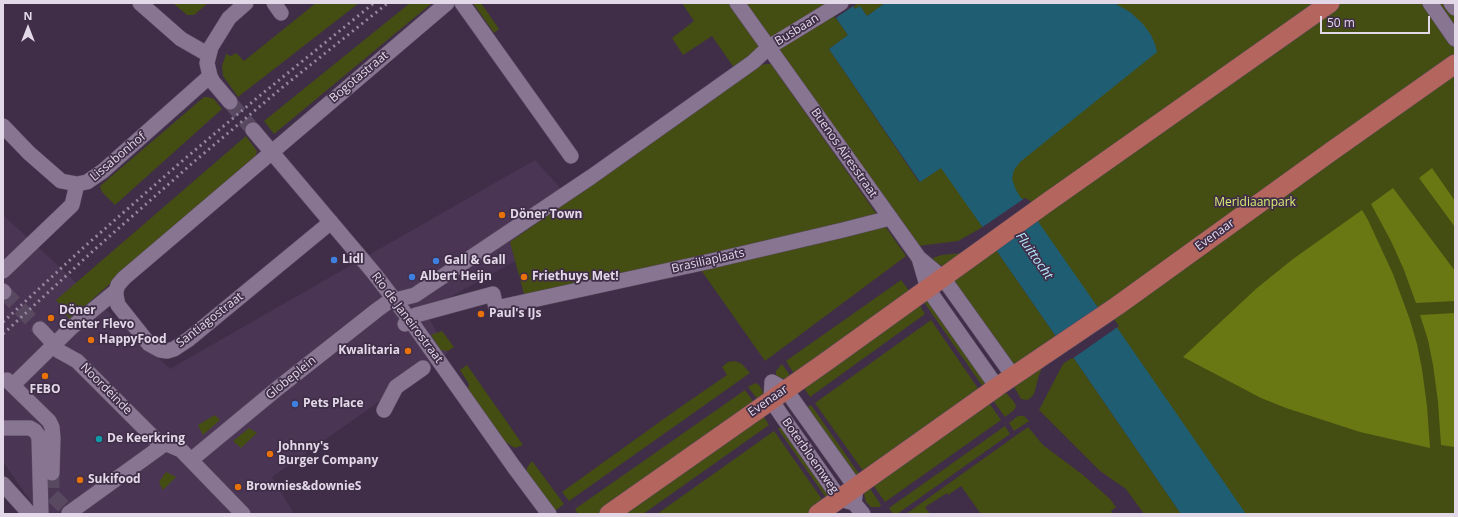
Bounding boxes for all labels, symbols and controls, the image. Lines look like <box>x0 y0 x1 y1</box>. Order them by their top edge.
north arrow <box>8 8 48 48</box>
text: N <box>24 8 32 23</box>
scale bar <box>1322 8 1432 34</box>
street label: Busbaan <box>772 11 822 49</box>
text: 50 m <box>1327 14 1355 31</box>
street label: Bogotastraat <box>327 48 391 106</box>
street label: Buenos Airesstraat <box>808 106 880 200</box>
street label: Lissabonhof <box>87 130 149 184</box>
park label: Meridiaanpark <box>1214 196 1296 210</box>
place label: Döner Town <box>510 208 582 222</box>
marker: Döner Town <box>497 210 507 220</box>
street label: Evenaar <box>1193 216 1237 254</box>
water label: Fluittocht <box>1012 229 1056 283</box>
street label: Brasiliaplaats <box>670 246 746 276</box>
place label: Lidl <box>342 253 364 267</box>
place label: Gall & Gall <box>444 254 506 268</box>
marker: Lidl <box>329 255 339 265</box>
marker: Gall & Gall <box>431 256 441 266</box>
street label: Rio de Janeirostraat <box>368 270 446 366</box>
place label: Albert Heijn <box>420 270 492 284</box>
place label: Friethuys Met! <box>532 270 619 284</box>
marker: Albert Heijn <box>407 272 417 282</box>
marker: Friethuys Met! <box>519 272 529 282</box>
street label: Santiagostraat <box>174 289 246 351</box>
place label: Döner Center Flevo <box>59 304 134 332</box>
place label: Paul's IJs <box>489 307 542 321</box>
marker: Paul's IJs <box>476 309 486 319</box>
marker: Döner Center Flevo <box>46 313 56 323</box>
place label: HappyFood <box>99 333 166 347</box>
marker: HappyFood <box>86 335 96 345</box>
place label: Kwalitaria <box>338 344 400 358</box>
marker: Kwalitaria <box>403 346 413 356</box>
street label: Globeplein <box>263 353 319 403</box>
street label: Noordeinde <box>77 360 135 418</box>
marker: FEBO <box>40 371 50 381</box>
street label: Evenaar <box>745 382 791 420</box>
place label: FEBO <box>30 383 60 397</box>
place label: Pets Place <box>303 397 364 411</box>
marker: Pets Place <box>290 399 300 409</box>
street label: Boterbloemweg <box>779 415 841 497</box>
place label: De Keerkring <box>107 432 185 446</box>
marker: De Keerkring <box>94 434 104 444</box>
place label: Johnny's Burger Company <box>278 440 378 468</box>
marker: Johnny's Burger Company <box>265 449 275 459</box>
place label: Sukifood <box>88 473 141 487</box>
marker: Sukifood <box>75 475 85 485</box>
place label: Brownies&downieS <box>246 480 361 494</box>
marker: Brownies&downieS <box>233 482 243 492</box>

